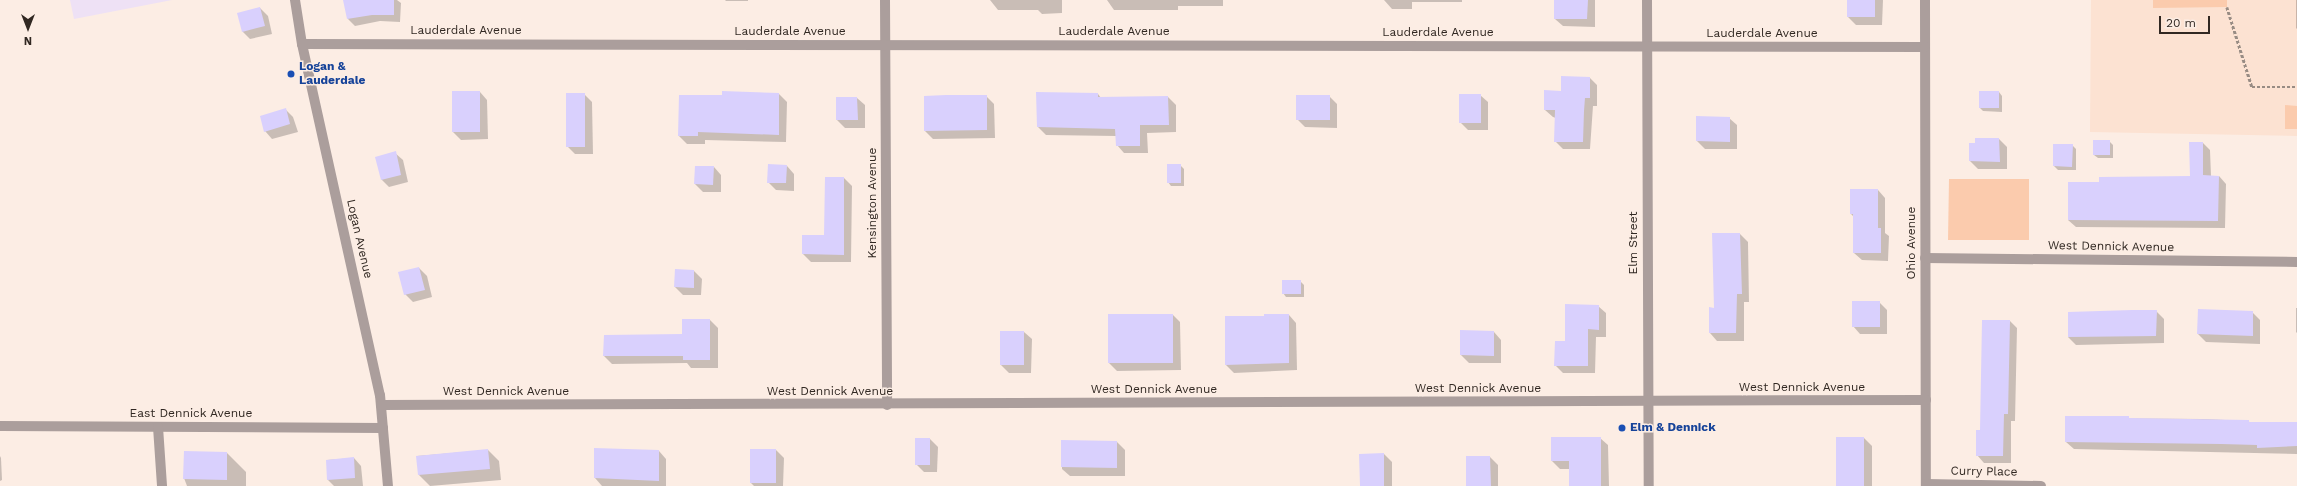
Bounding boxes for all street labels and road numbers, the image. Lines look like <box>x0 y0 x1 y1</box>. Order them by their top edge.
street label: Lauderdale Avenue <box>410 24 522 38</box>
street label: Lauderdale Avenue <box>734 25 846 39</box>
street label: Lauderdale Avenue <box>1058 25 1170 39</box>
street label: Lauderdale Avenue <box>1382 26 1494 40</box>
street label: Lauderdale Avenue <box>1706 27 1818 41</box>
street label: Kensington Avenue <box>866 147 880 259</box>
street label: Logan Avenue <box>343 198 375 280</box>
street label: Ohio Avenue <box>1905 206 1919 280</box>
street label: Elm Street <box>1627 212 1641 274</box>
street label: West Dennick Avenue <box>2047 239 2175 255</box>
street label: West Dennick Avenue <box>1738 381 1866 395</box>
street label: West Dennick Avenue <box>1414 382 1542 396</box>
street label: West Dennick Avenue <box>1090 383 1218 397</box>
street label: West Dennick Avenue <box>442 385 570 399</box>
street label: West Dennick Avenue <box>766 385 894 399</box>
street label: East Dennick Avenue <box>129 407 253 421</box>
street label: Curry Place <box>1950 464 2018 480</box>

